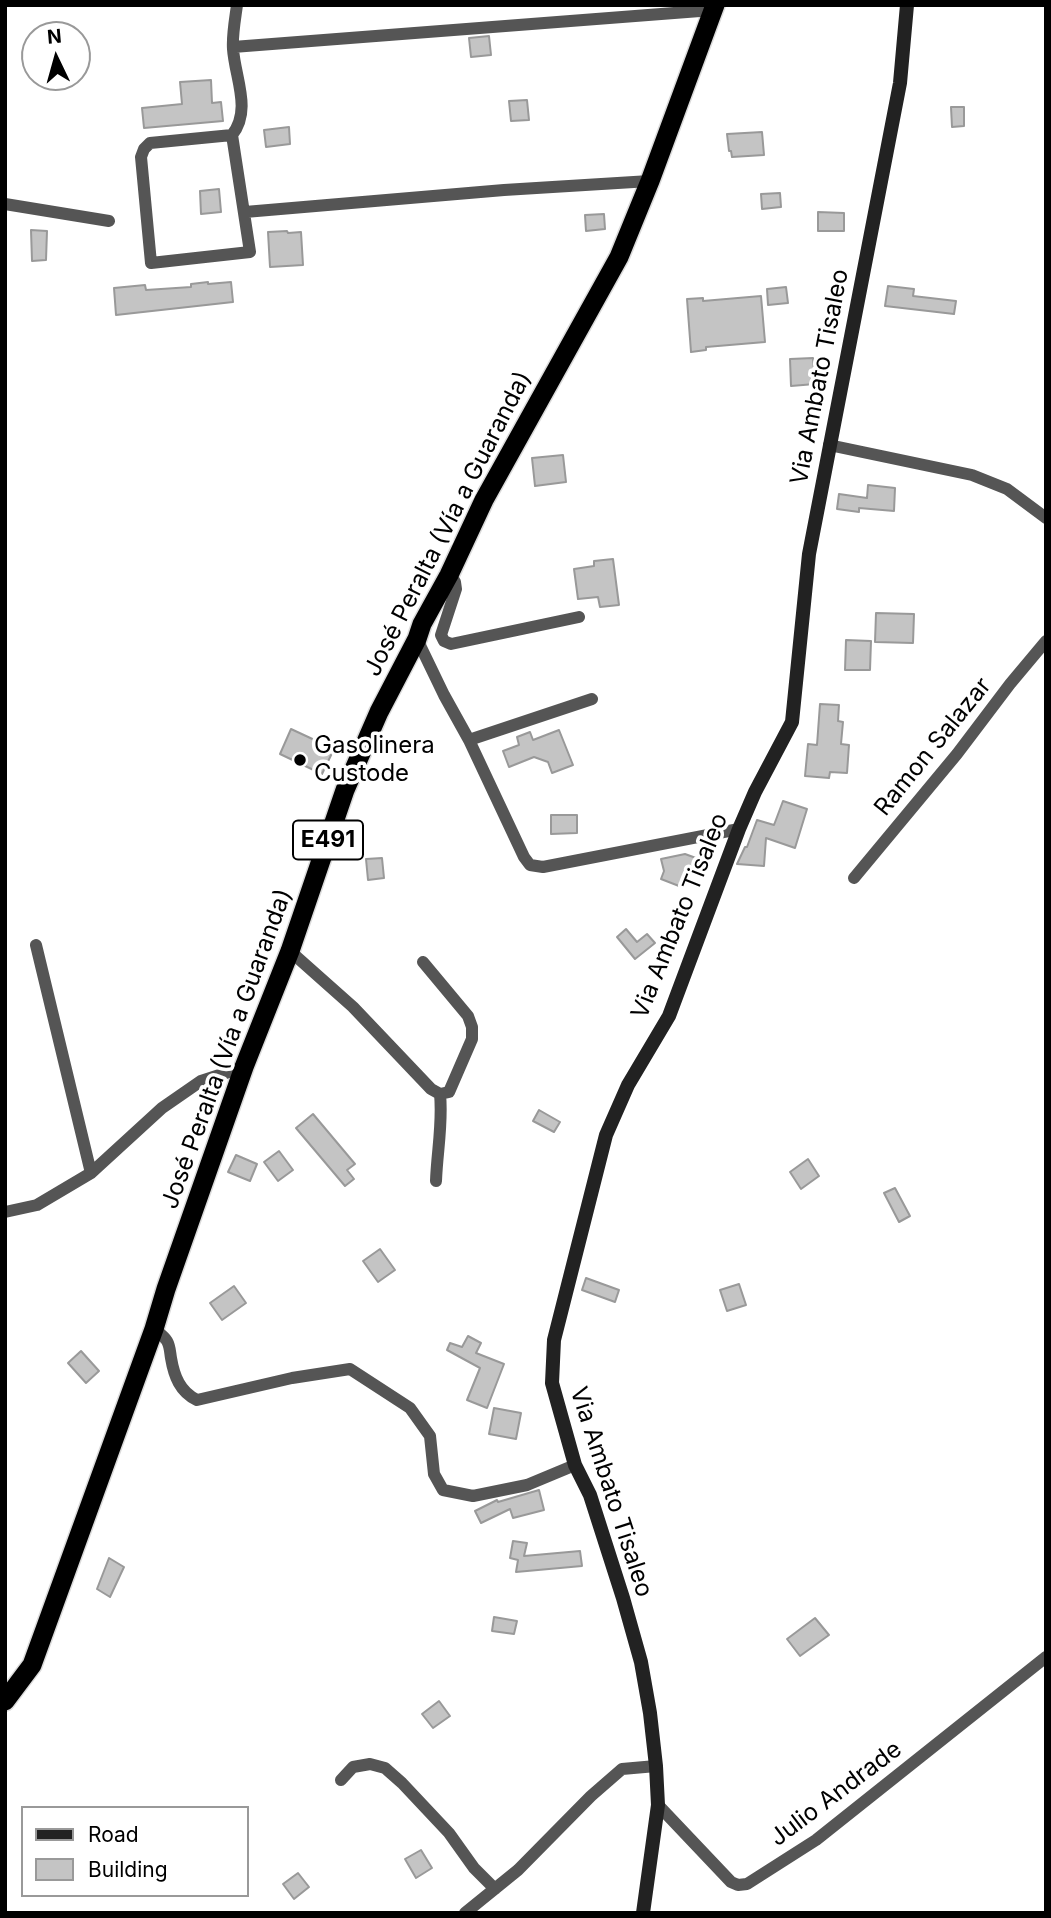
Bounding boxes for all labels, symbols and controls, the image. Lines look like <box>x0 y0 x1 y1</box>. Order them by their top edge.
north arrow <box>21 21 91 91</box>
text: N <box>46 24 63 49</box>
street label: Via Ambato Tisaleo <box>785 267 855 487</box>
street label: José Peralta (Vía a Guaranda) <box>358 367 538 681</box>
street label: Ramon Salazar <box>869 672 997 822</box>
place label: Gasolinera Custode <box>314 732 435 788</box>
marker: Gasolinera Custode <box>292 752 308 768</box>
street label: Via Ambato Tisaleo <box>626 809 734 1023</box>
road number: E491 <box>293 820 363 860</box>
street label: José Peralta (Vía a Guaranda) <box>156 885 298 1213</box>
street label: Via Ambato Tisaleo <box>563 1383 659 1601</box>
street label: Julio Andrade <box>765 1735 907 1853</box>
legend <box>21 1806 248 1897</box>
text: Road <box>88 1822 139 1847</box>
text: Building <box>88 1857 168 1882</box>

